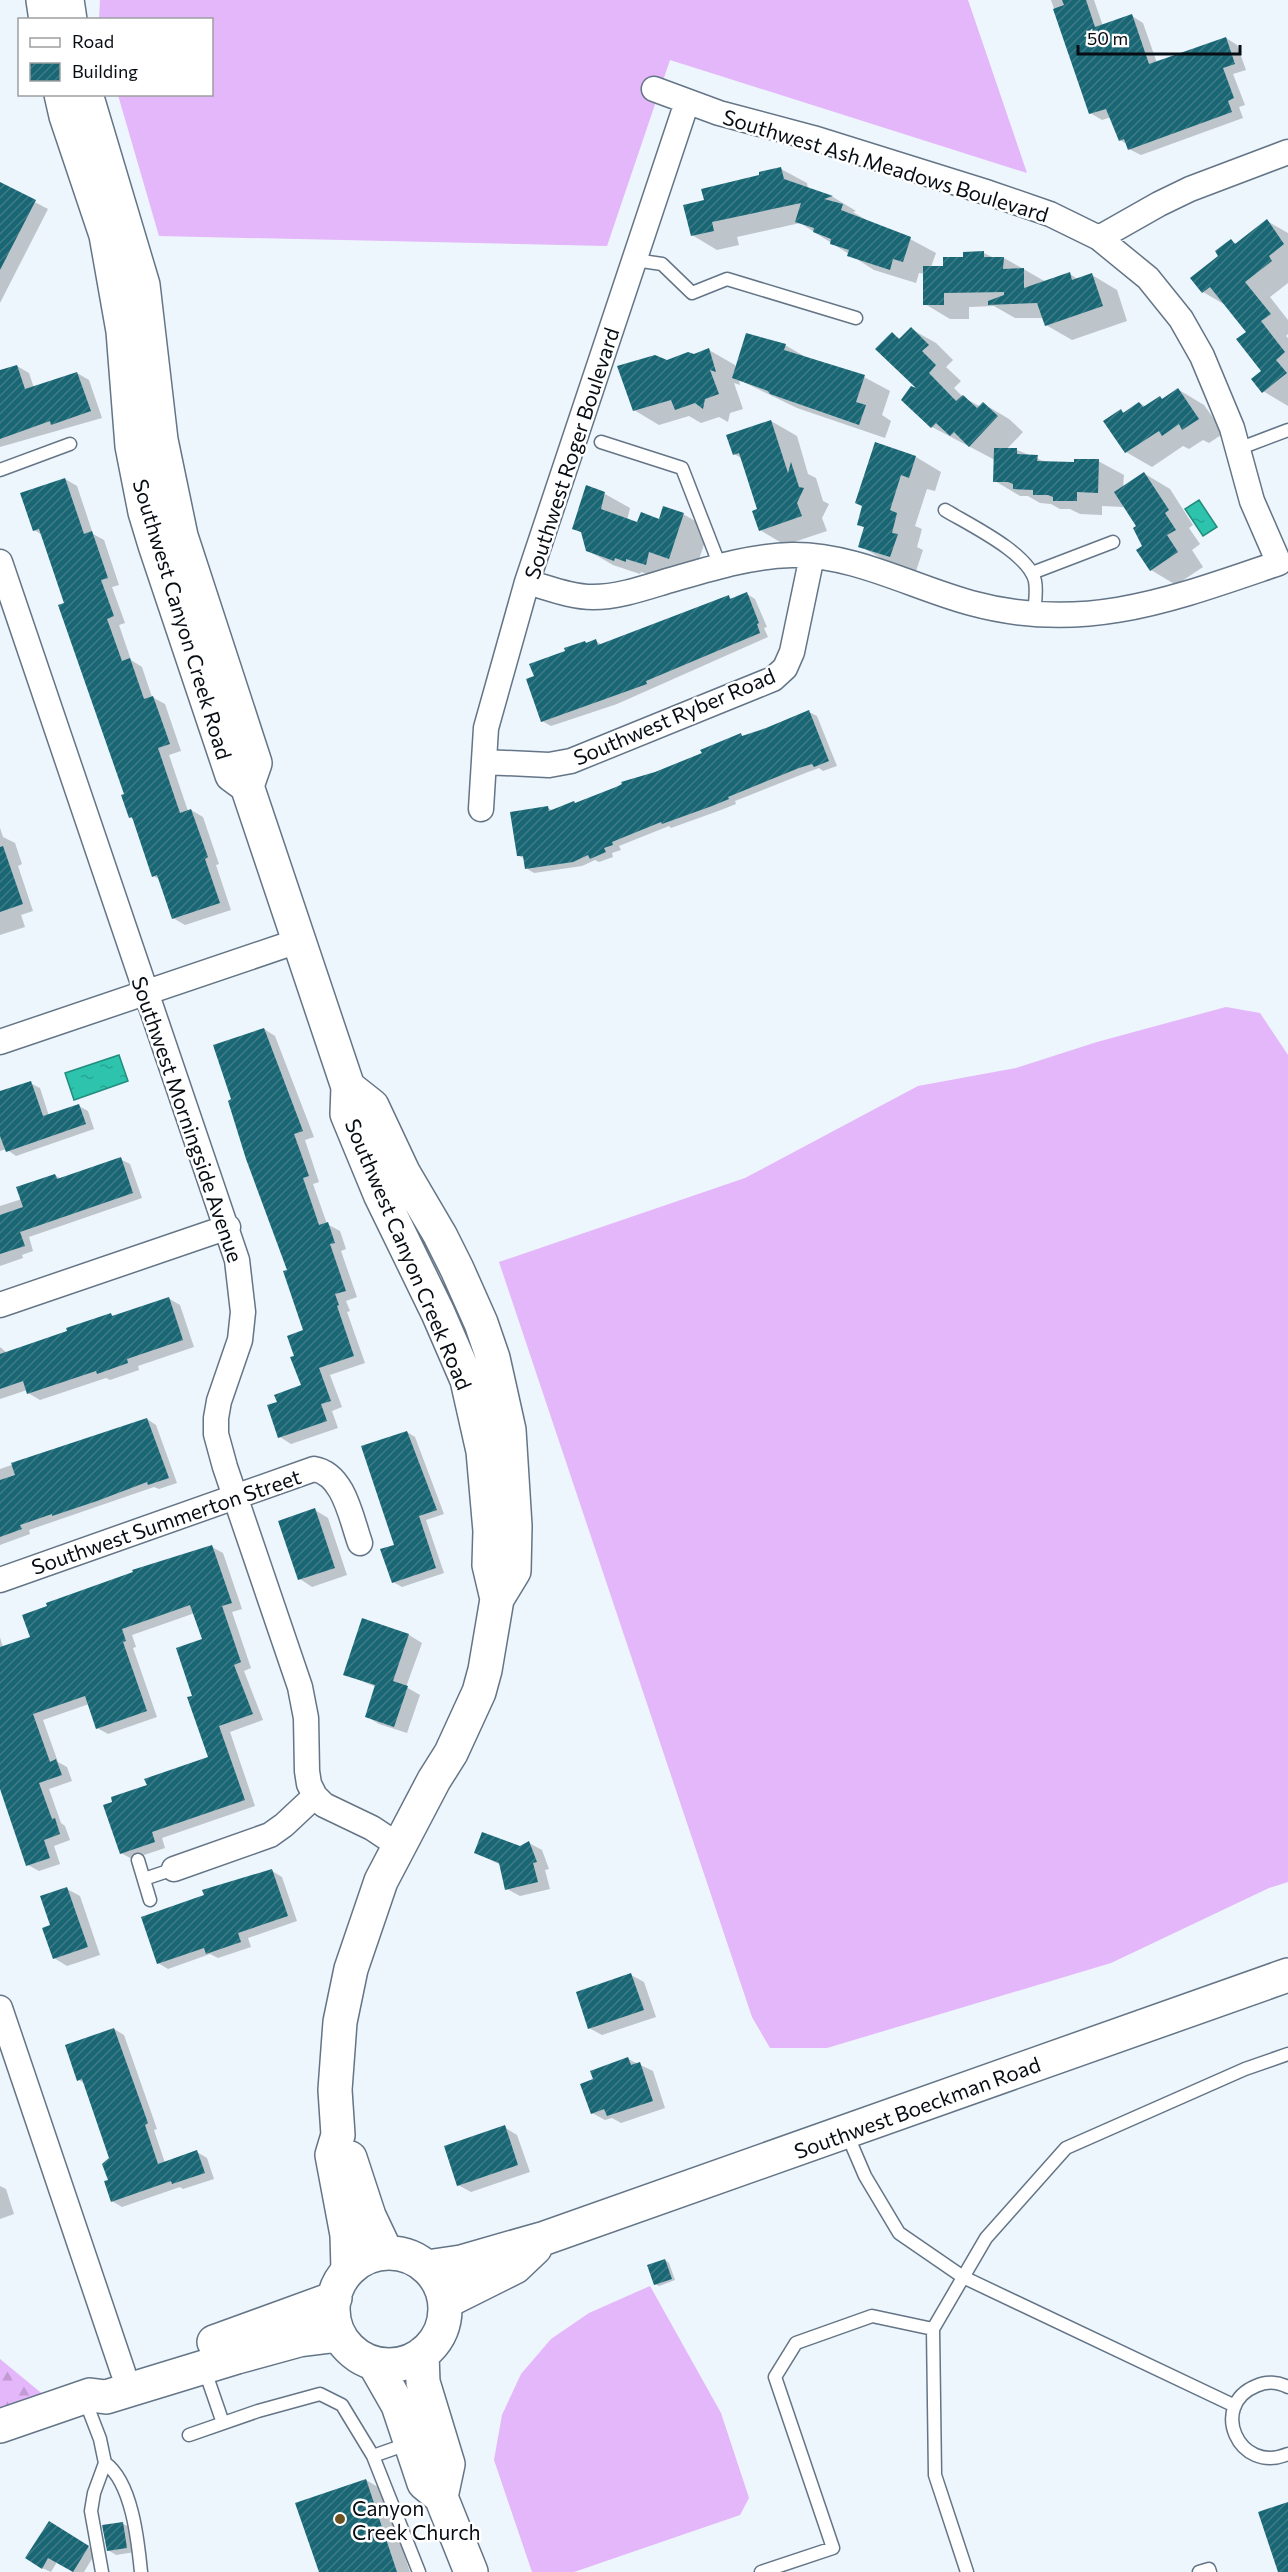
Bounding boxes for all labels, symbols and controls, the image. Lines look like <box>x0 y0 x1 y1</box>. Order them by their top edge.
legend <box>18 18 213 96</box>
scale bar <box>1078 18 1240 56</box>
text: 50 m <box>1087 27 1128 49</box>
text: Road <box>72 30 114 52</box>
text: Building <box>72 60 138 82</box>
street label: Southwest Ash Meadows Boulevard <box>720 103 1052 227</box>
street label: Southwest Roger Boulevard <box>518 324 624 582</box>
street label: Southwest Canyon Creek Road <box>128 476 238 762</box>
street label: Southwest Ryber Road <box>570 662 778 770</box>
street label: Southwest Morningside Avenue <box>127 973 249 1265</box>
street label: Southwest Canyon Creek Road <box>340 1115 478 1393</box>
street label: Southwest Summerton Street <box>28 1463 304 1579</box>
street label: Southwest Boeckman Road <box>791 2051 1043 2163</box>
place label: Canyon Creek Church <box>352 2495 481 2544</box>
marker: Canyon Creek Church <box>333 2512 347 2526</box>

